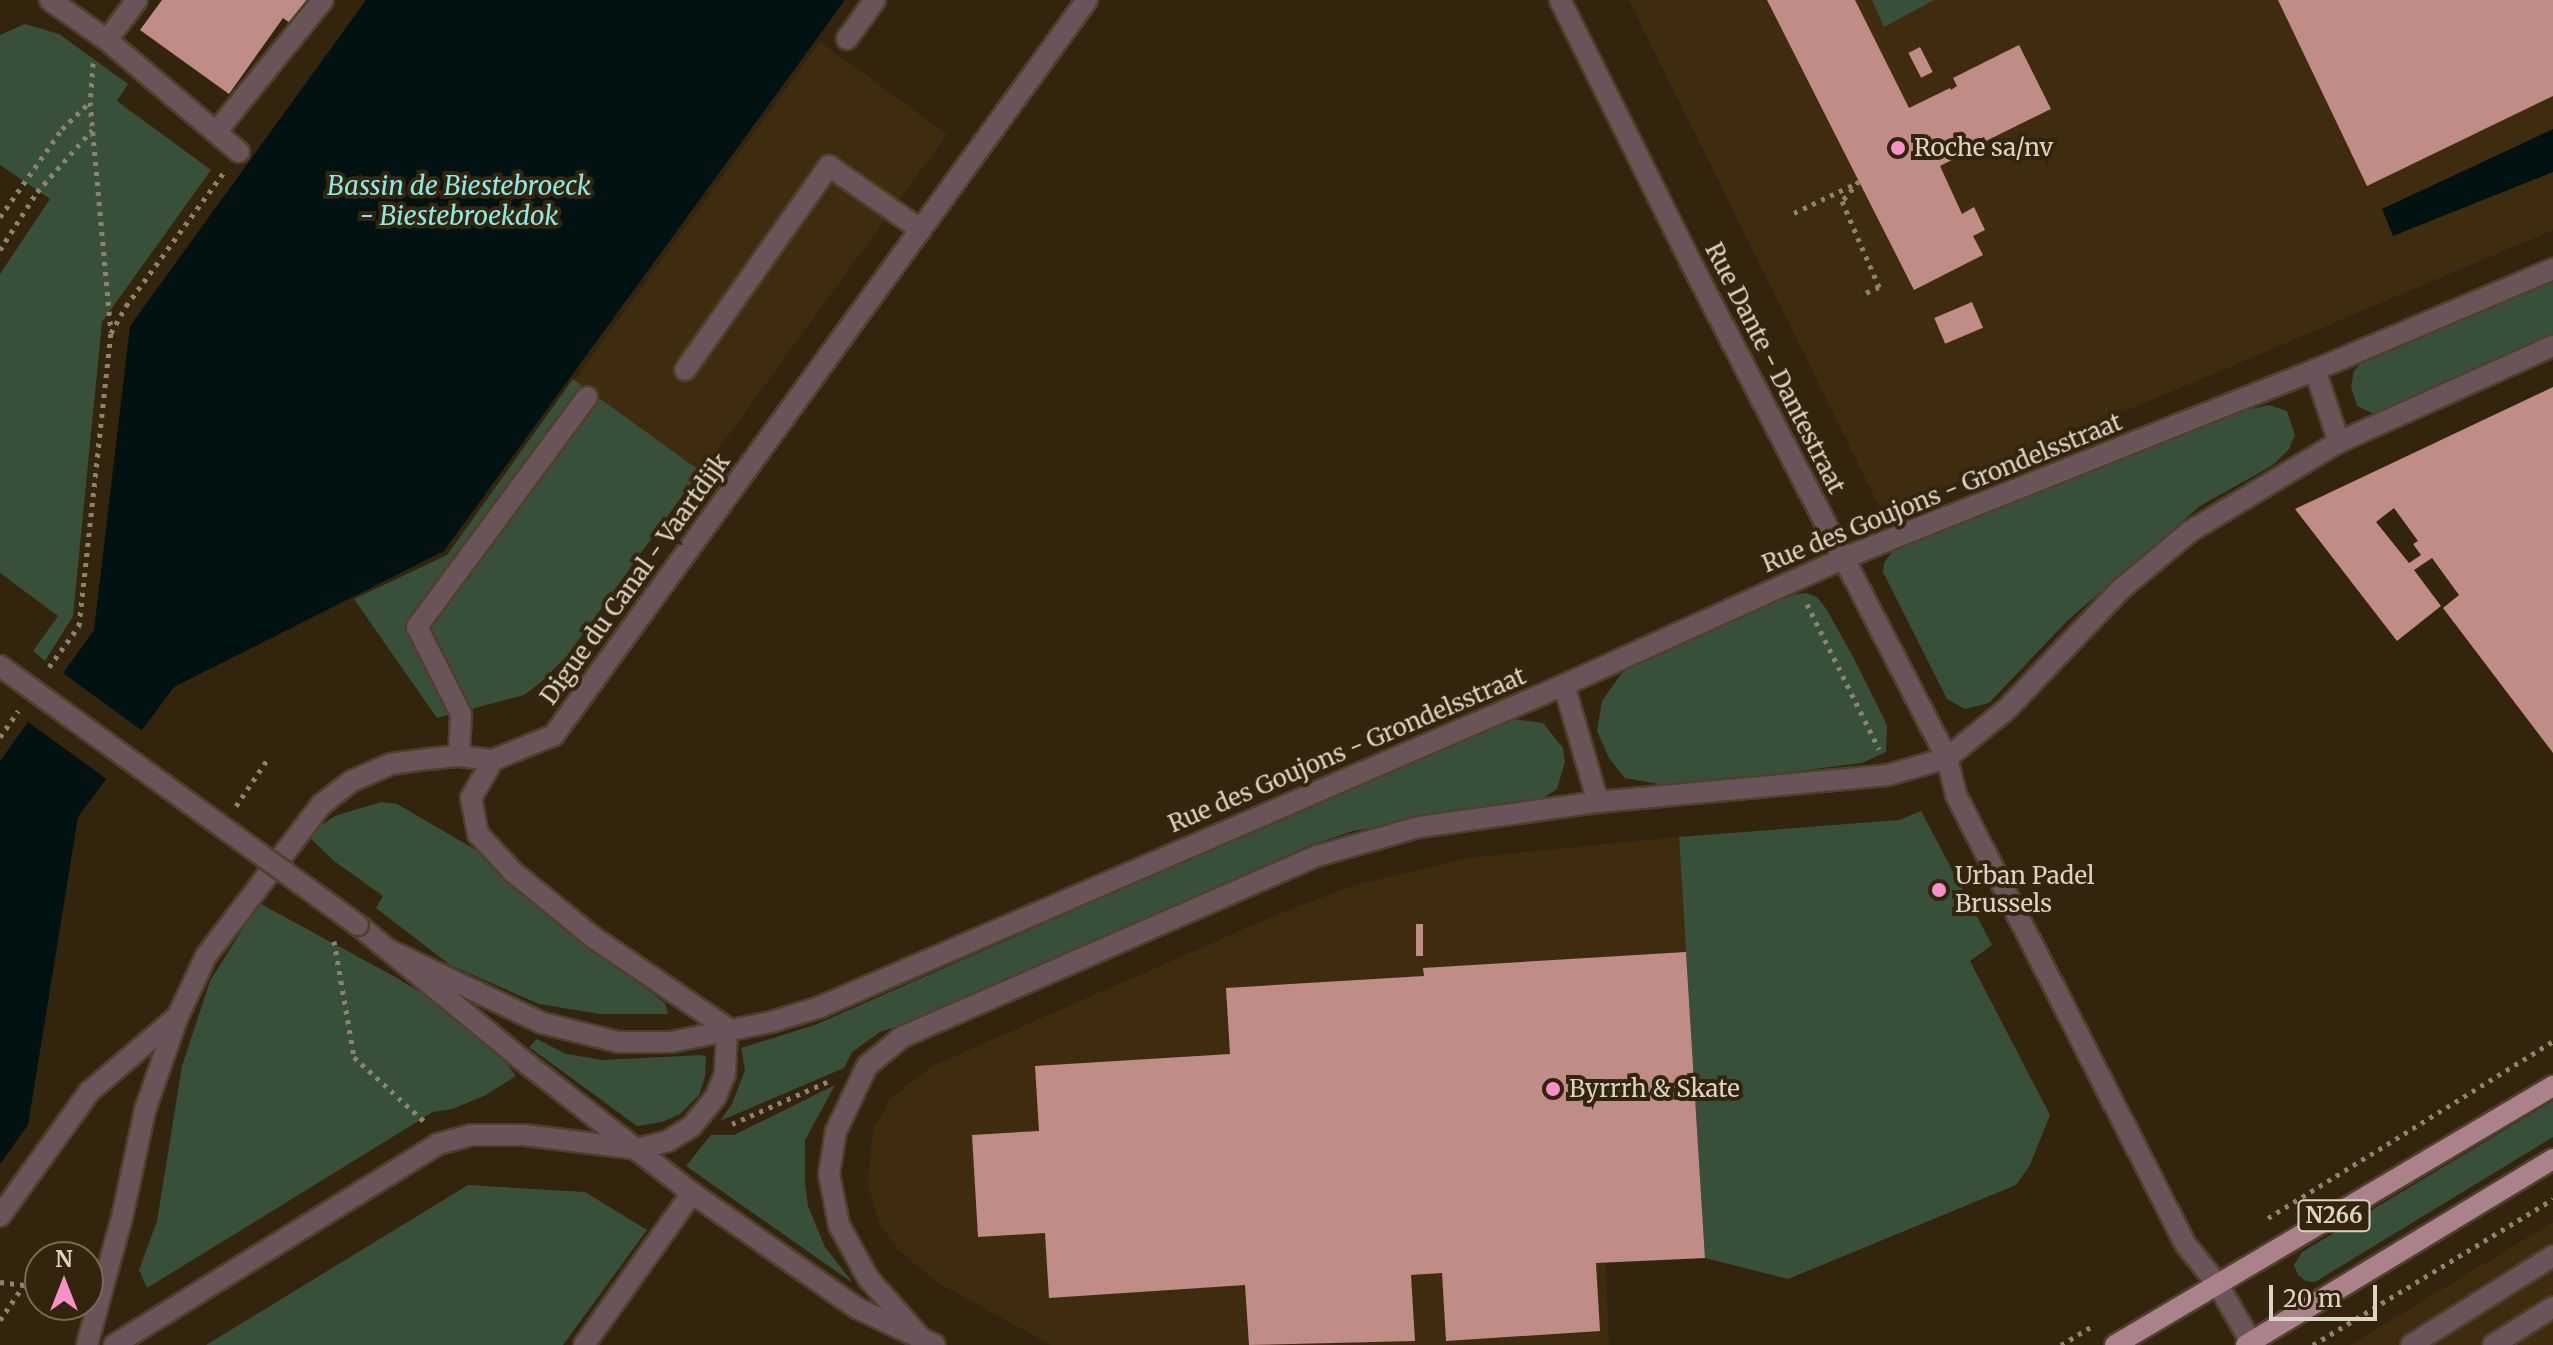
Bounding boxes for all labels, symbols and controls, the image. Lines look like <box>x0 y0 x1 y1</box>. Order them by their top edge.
place label: Roche sa/nv <box>1914 134 2053 162</box>
marker: Roche sa/nv <box>1889 139 1907 157</box>
water label: Bassin de Biestebroeck - Biestebroekdok <box>327 170 591 232</box>
street label: Rue Dante - Dantestraat <box>1699 238 1851 498</box>
street label: Rue des Goujons - Grondelsstraat <box>1758 407 2126 579</box>
street label: Digue du Canal - Vaartdijk <box>534 448 736 710</box>
street label: Rue des Goujons - Grondelsstraat <box>1164 661 1530 839</box>
place label: Urban Padel Brussels <box>1955 862 2094 918</box>
marker: Urban Padel Brussels <box>1930 881 1948 899</box>
place label: Byrrrh & Skate <box>1569 1075 1740 1103</box>
marker: Byrrrh & Skate <box>1544 1080 1562 1098</box>
road number: N266 <box>2296 1198 2372 1234</box>
north arrow <box>24 1241 104 1321</box>
text: N <box>55 1245 73 1273</box>
scale bar <box>2273 1269 2381 1319</box>
text: 20 m <box>2283 1283 2342 1314</box>

